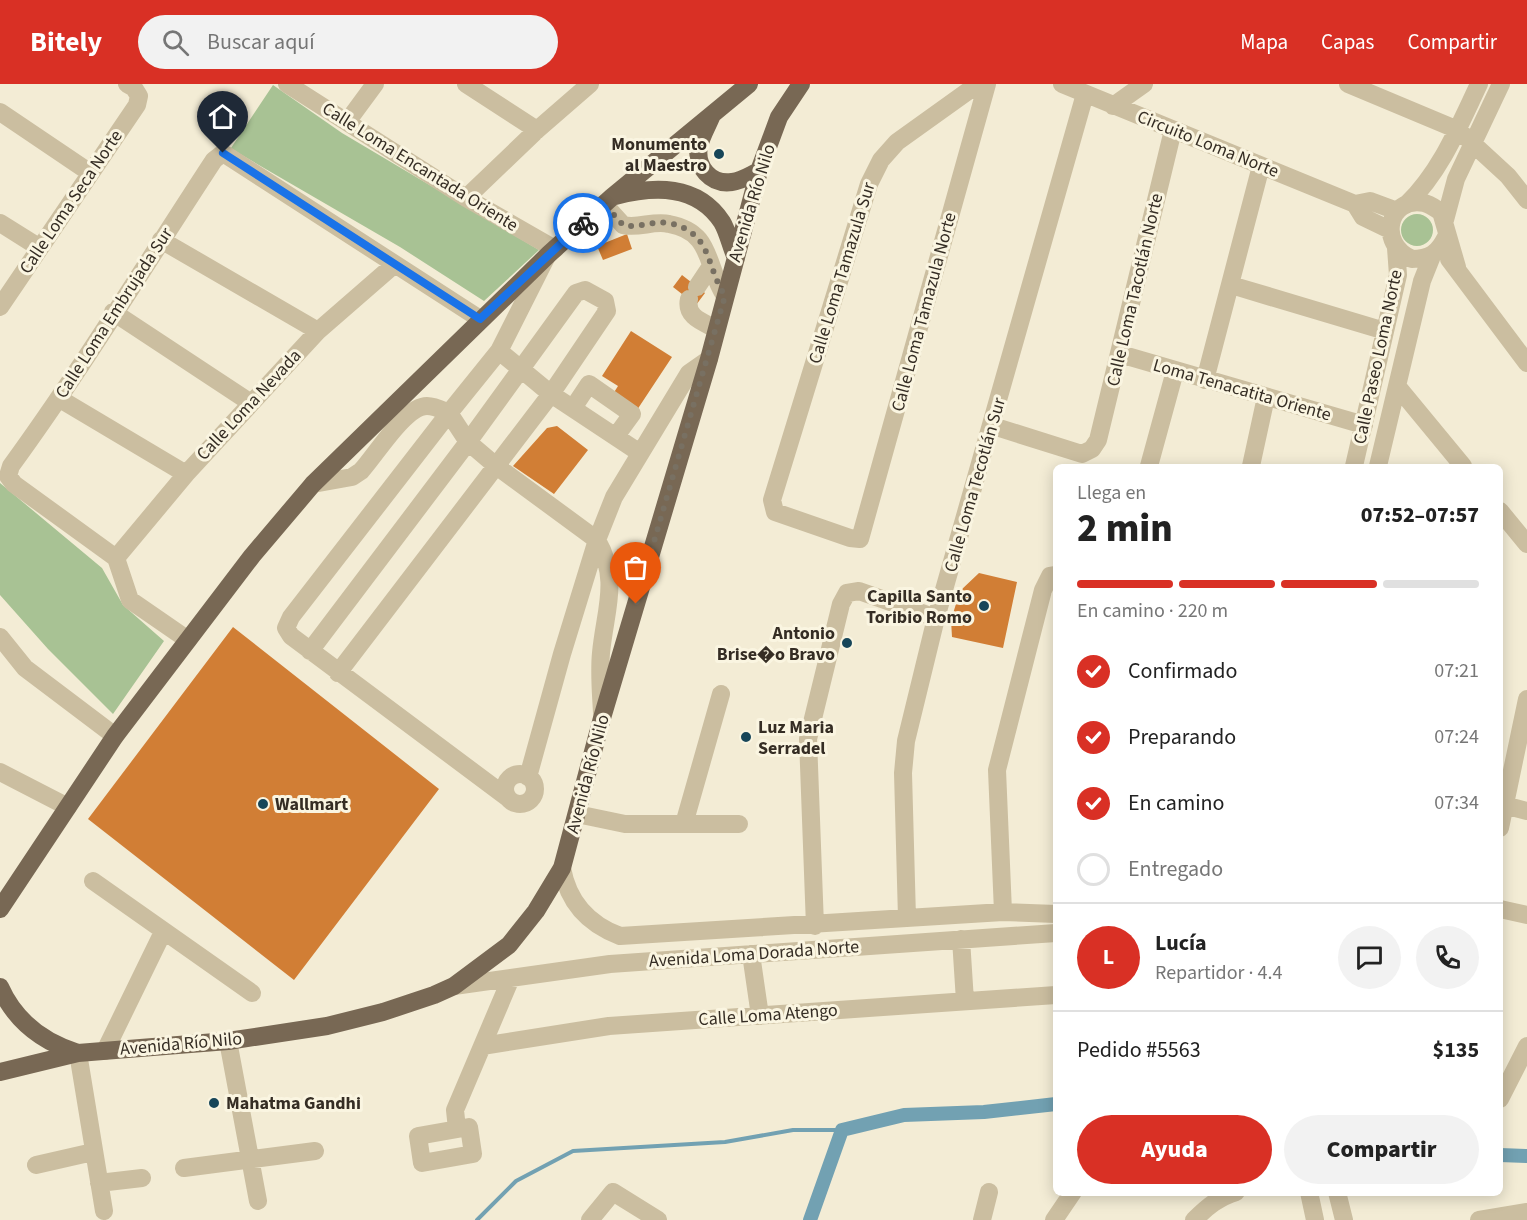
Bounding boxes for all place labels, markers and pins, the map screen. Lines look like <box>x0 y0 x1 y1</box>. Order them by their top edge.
pin <box>197 91 248 153</box>
place label: Monumento al Maestro <box>611 132 707 178</box>
marker: Monumento al Maestro <box>712 147 726 161</box>
pin <box>610 542 661 604</box>
place label: Capilla Santo Toribio Romo <box>866 584 972 630</box>
marker: Capilla Santo Toribio Romo <box>977 599 991 613</box>
place label: Antonio Brise�o Bravo <box>717 621 835 667</box>
marker: Antonio Brise�o Bravo <box>840 636 854 650</box>
place label: Luz Maria Serradel <box>758 715 834 761</box>
marker: Luz Maria Serradel <box>739 730 753 744</box>
place label: Wallmart <box>275 792 348 817</box>
marker: Wallmart <box>256 797 270 811</box>
place label: Mahatma Gandhi <box>226 1091 361 1116</box>
marker: Mahatma Gandhi <box>207 1096 221 1110</box>

